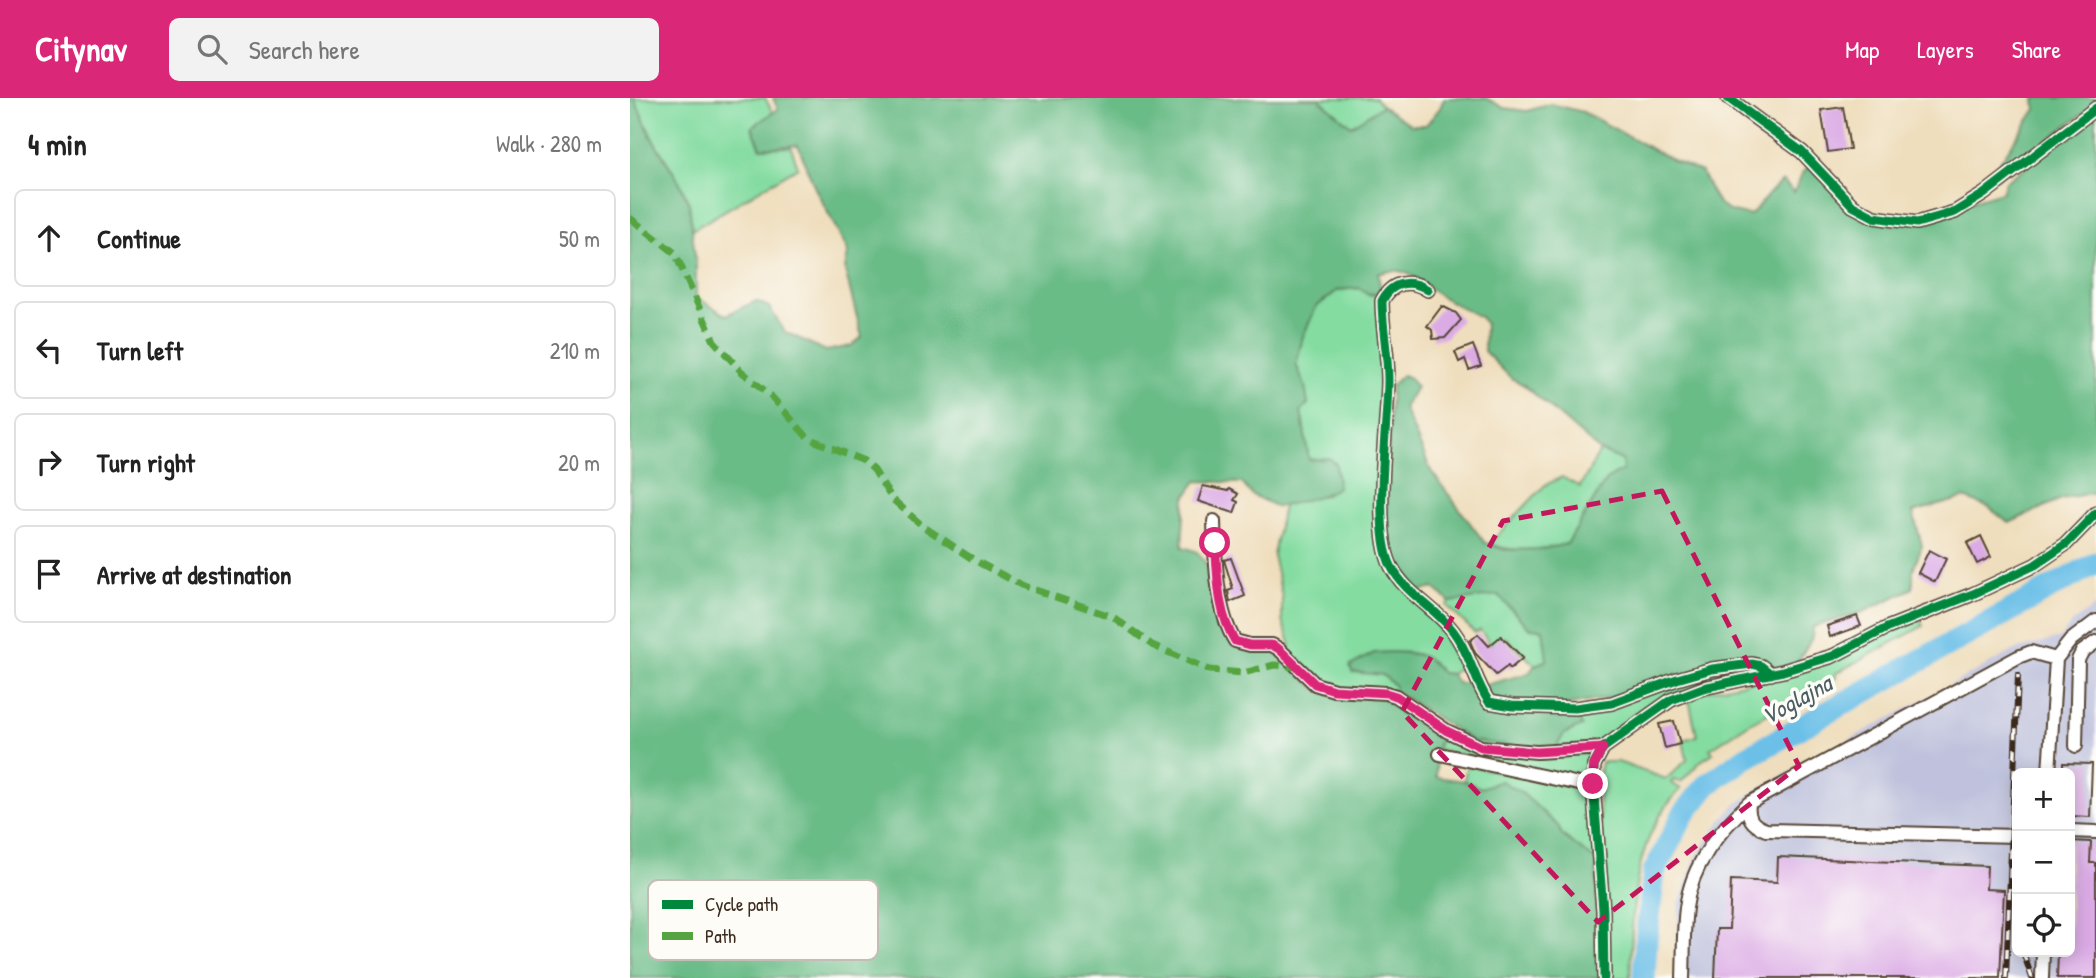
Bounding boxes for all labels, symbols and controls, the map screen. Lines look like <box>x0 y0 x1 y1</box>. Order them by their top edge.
search box <box>169 18 659 81</box>
text: Citynav <box>35 27 127 71</box>
icon: search <box>193 30 231 68</box>
text: Search here <box>249 32 360 67</box>
text: Map <box>1845 33 1879 65</box>
text: Layers <box>1917 33 1974 65</box>
text: Share <box>2012 33 2061 65</box>
text: 4 min <box>28 124 87 164</box>
text: Walk · 280 m <box>496 128 602 159</box>
icon: ahead <box>30 219 68 257</box>
text: Continue <box>97 221 181 256</box>
text: 50 m <box>559 223 600 254</box>
icon: left <box>30 331 68 369</box>
text: Turn left <box>97 333 183 368</box>
text: 210 m <box>550 335 600 366</box>
icon: right <box>30 443 68 481</box>
text: Turn right <box>97 445 195 480</box>
text: 20 m <box>558 447 600 478</box>
route start <box>1199 527 1230 558</box>
icon: arrive <box>30 555 68 593</box>
text: Arrive at destination <box>97 557 292 592</box>
water label: Voglajna <box>1755 665 1840 732</box>
route end <box>1577 768 1608 799</box>
map controls <box>2012 768 2075 957</box>
button: + <box>2012 768 2075 831</box>
button: − <box>2012 831 2075 894</box>
legend <box>648 880 878 960</box>
text: Cycle path <box>705 891 778 917</box>
button: locate <box>2012 894 2075 957</box>
text: Path <box>705 923 736 949</box>

